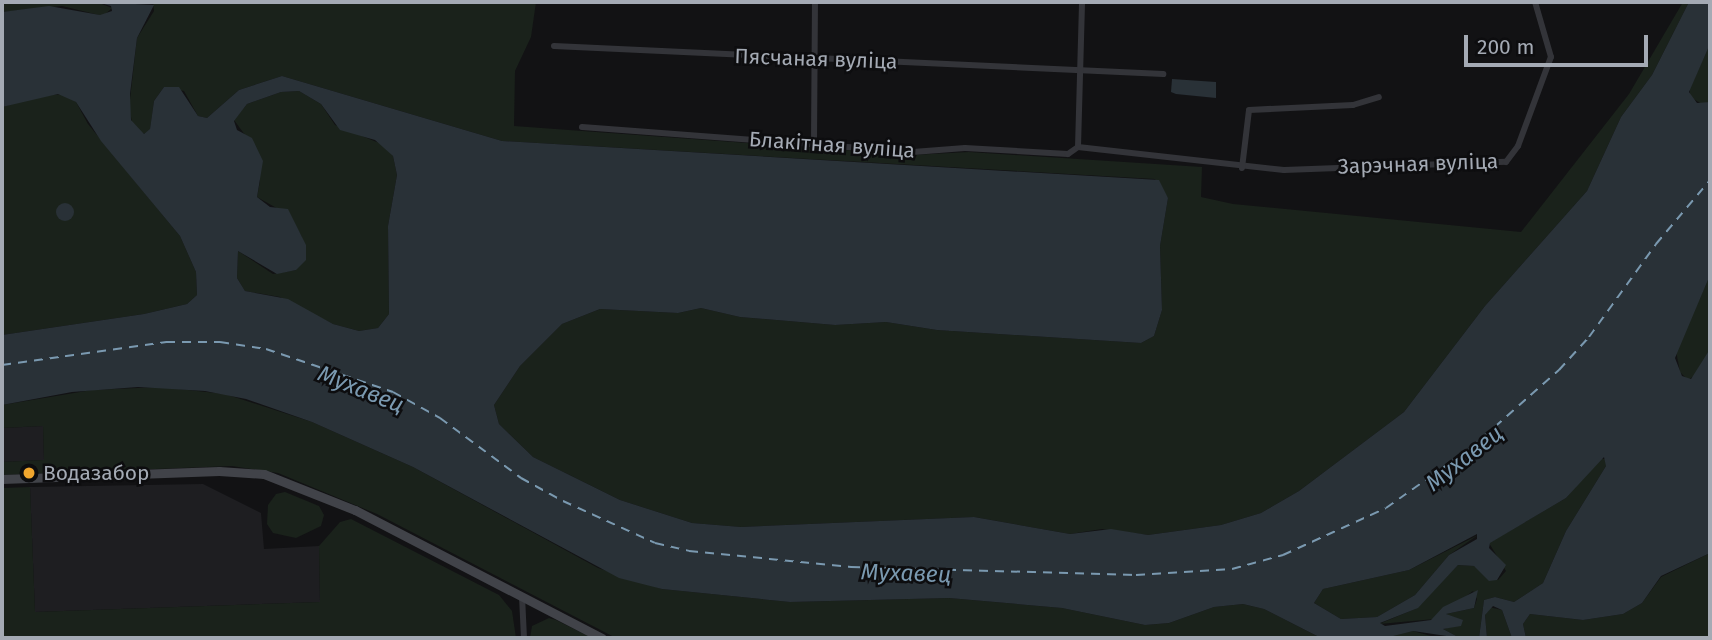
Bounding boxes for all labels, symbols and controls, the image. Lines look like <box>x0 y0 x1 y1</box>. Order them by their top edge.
scale bar <box>1467 21 1651 65</box>
text: 200 m <box>1477 34 1534 60</box>
street label: Пясчаная вуліца <box>734 44 898 74</box>
street label: Блакітная вуліца <box>748 127 916 163</box>
street label: Зарэчная вуліца <box>1337 149 1499 179</box>
water label: Мухавец <box>314 359 408 419</box>
water label: Мухавец <box>1420 419 1508 497</box>
place label: Водазабор <box>43 460 150 486</box>
marker: Водазабор <box>21 465 37 481</box>
water label: Мухавец <box>860 558 952 588</box>

